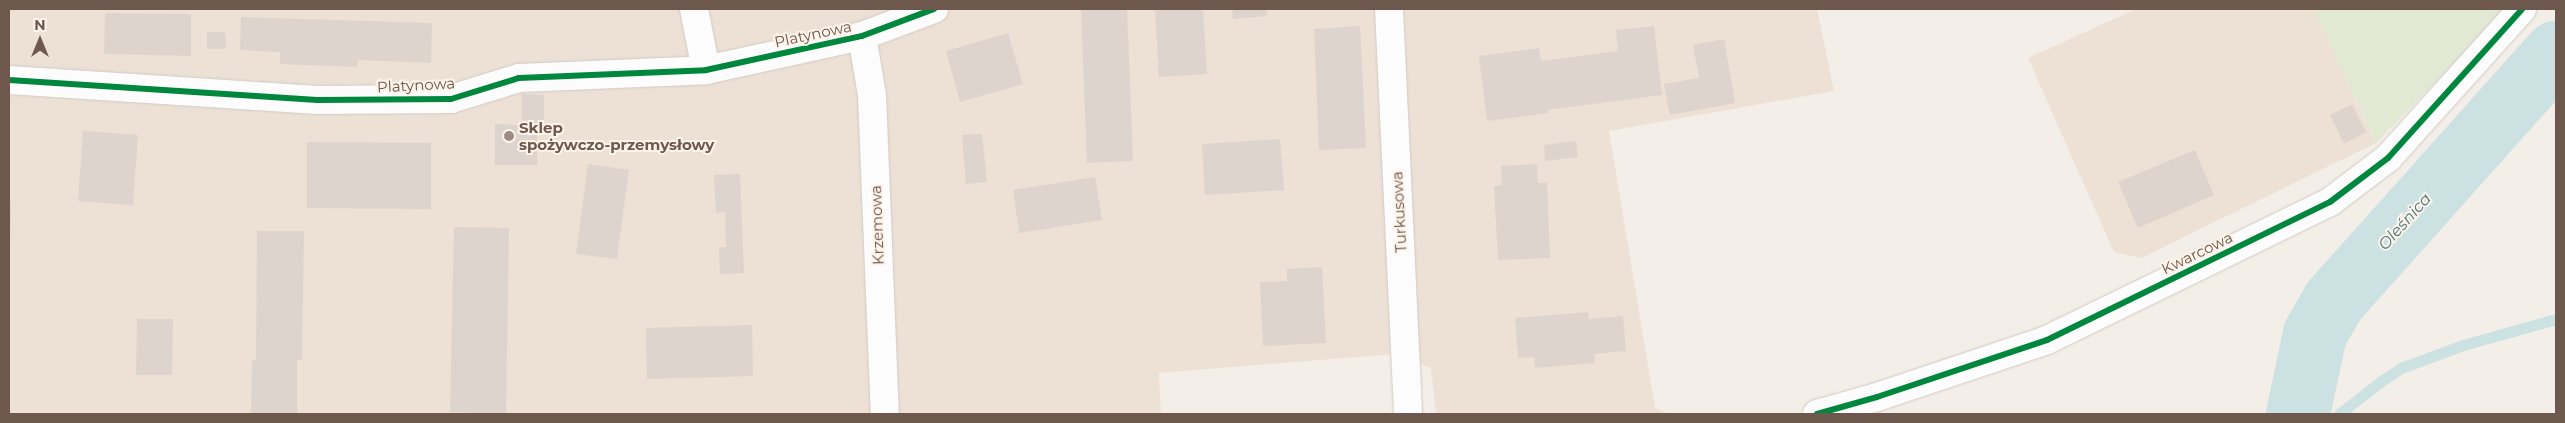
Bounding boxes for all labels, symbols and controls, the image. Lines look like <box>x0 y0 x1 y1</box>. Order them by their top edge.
north arrow <box>15 15 65 65</box>
text: N <box>34 16 46 34</box>
street label: Platynowa <box>773 17 853 51</box>
street label: Platynowa <box>376 74 456 96</box>
place label: Sklep spożywczo-przemysłowy <box>519 118 714 153</box>
marker: Sklep spożywczo-przemysłowy <box>503 130 515 142</box>
street label: Turkusowa <box>1388 171 1410 253</box>
street label: Krzemowa <box>867 185 887 265</box>
water label: Oleśnica <box>2374 190 2436 254</box>
street label: Kwarcowa <box>2158 228 2236 278</box>

